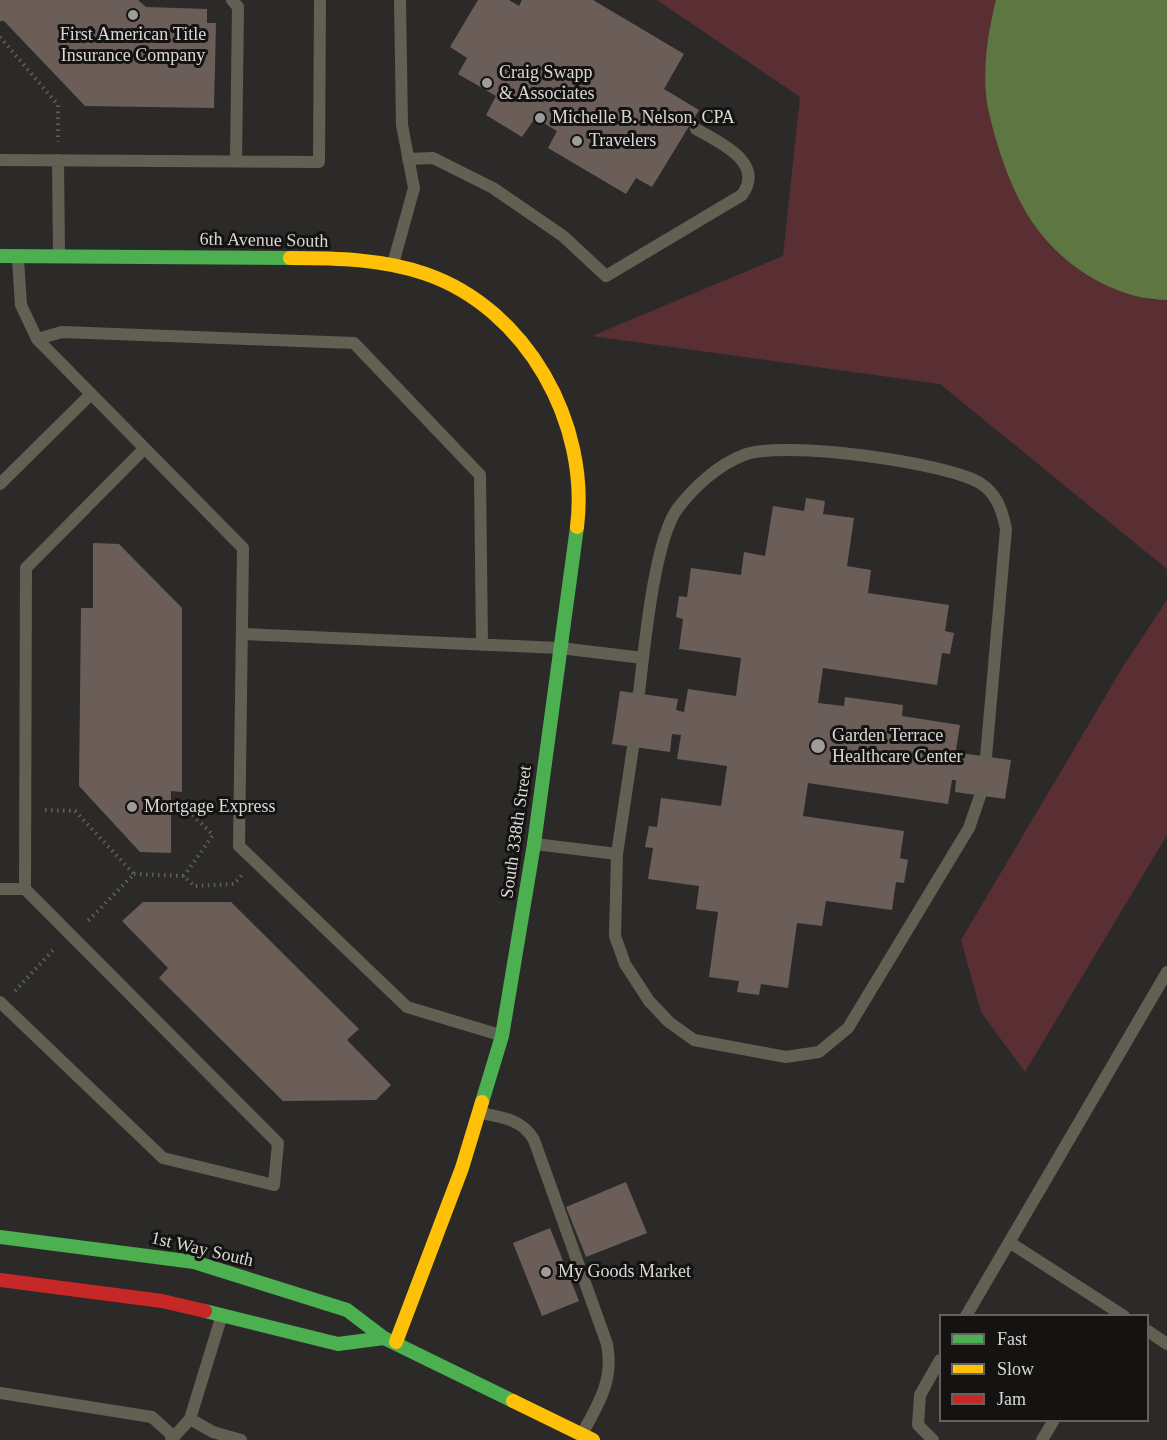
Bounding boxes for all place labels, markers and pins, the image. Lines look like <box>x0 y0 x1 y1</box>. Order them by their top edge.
marker: First American Title Insurance Company <box>126 8 140 22</box>
place label: First American Title Insurance Company <box>60 24 206 66</box>
place label: Craig Swapp & Associates <box>499 62 594 104</box>
marker: Craig Swapp & Associates <box>480 76 494 90</box>
place label: Michelle B. Nelson, CPA <box>552 107 735 129</box>
marker: Michelle B. Nelson, CPA <box>533 111 547 125</box>
place label: Travelers <box>589 130 656 152</box>
marker: Travelers <box>570 134 584 148</box>
place label: Garden Terrace Healthcare Center <box>832 725 962 768</box>
marker: Garden Terrace Healthcare Center <box>809 737 827 755</box>
place label: Mortgage Express <box>144 796 275 818</box>
marker: Mortgage Express <box>125 800 139 814</box>
place label: My Goods Market <box>558 1261 691 1283</box>
marker: My Goods Market <box>539 1265 553 1279</box>

